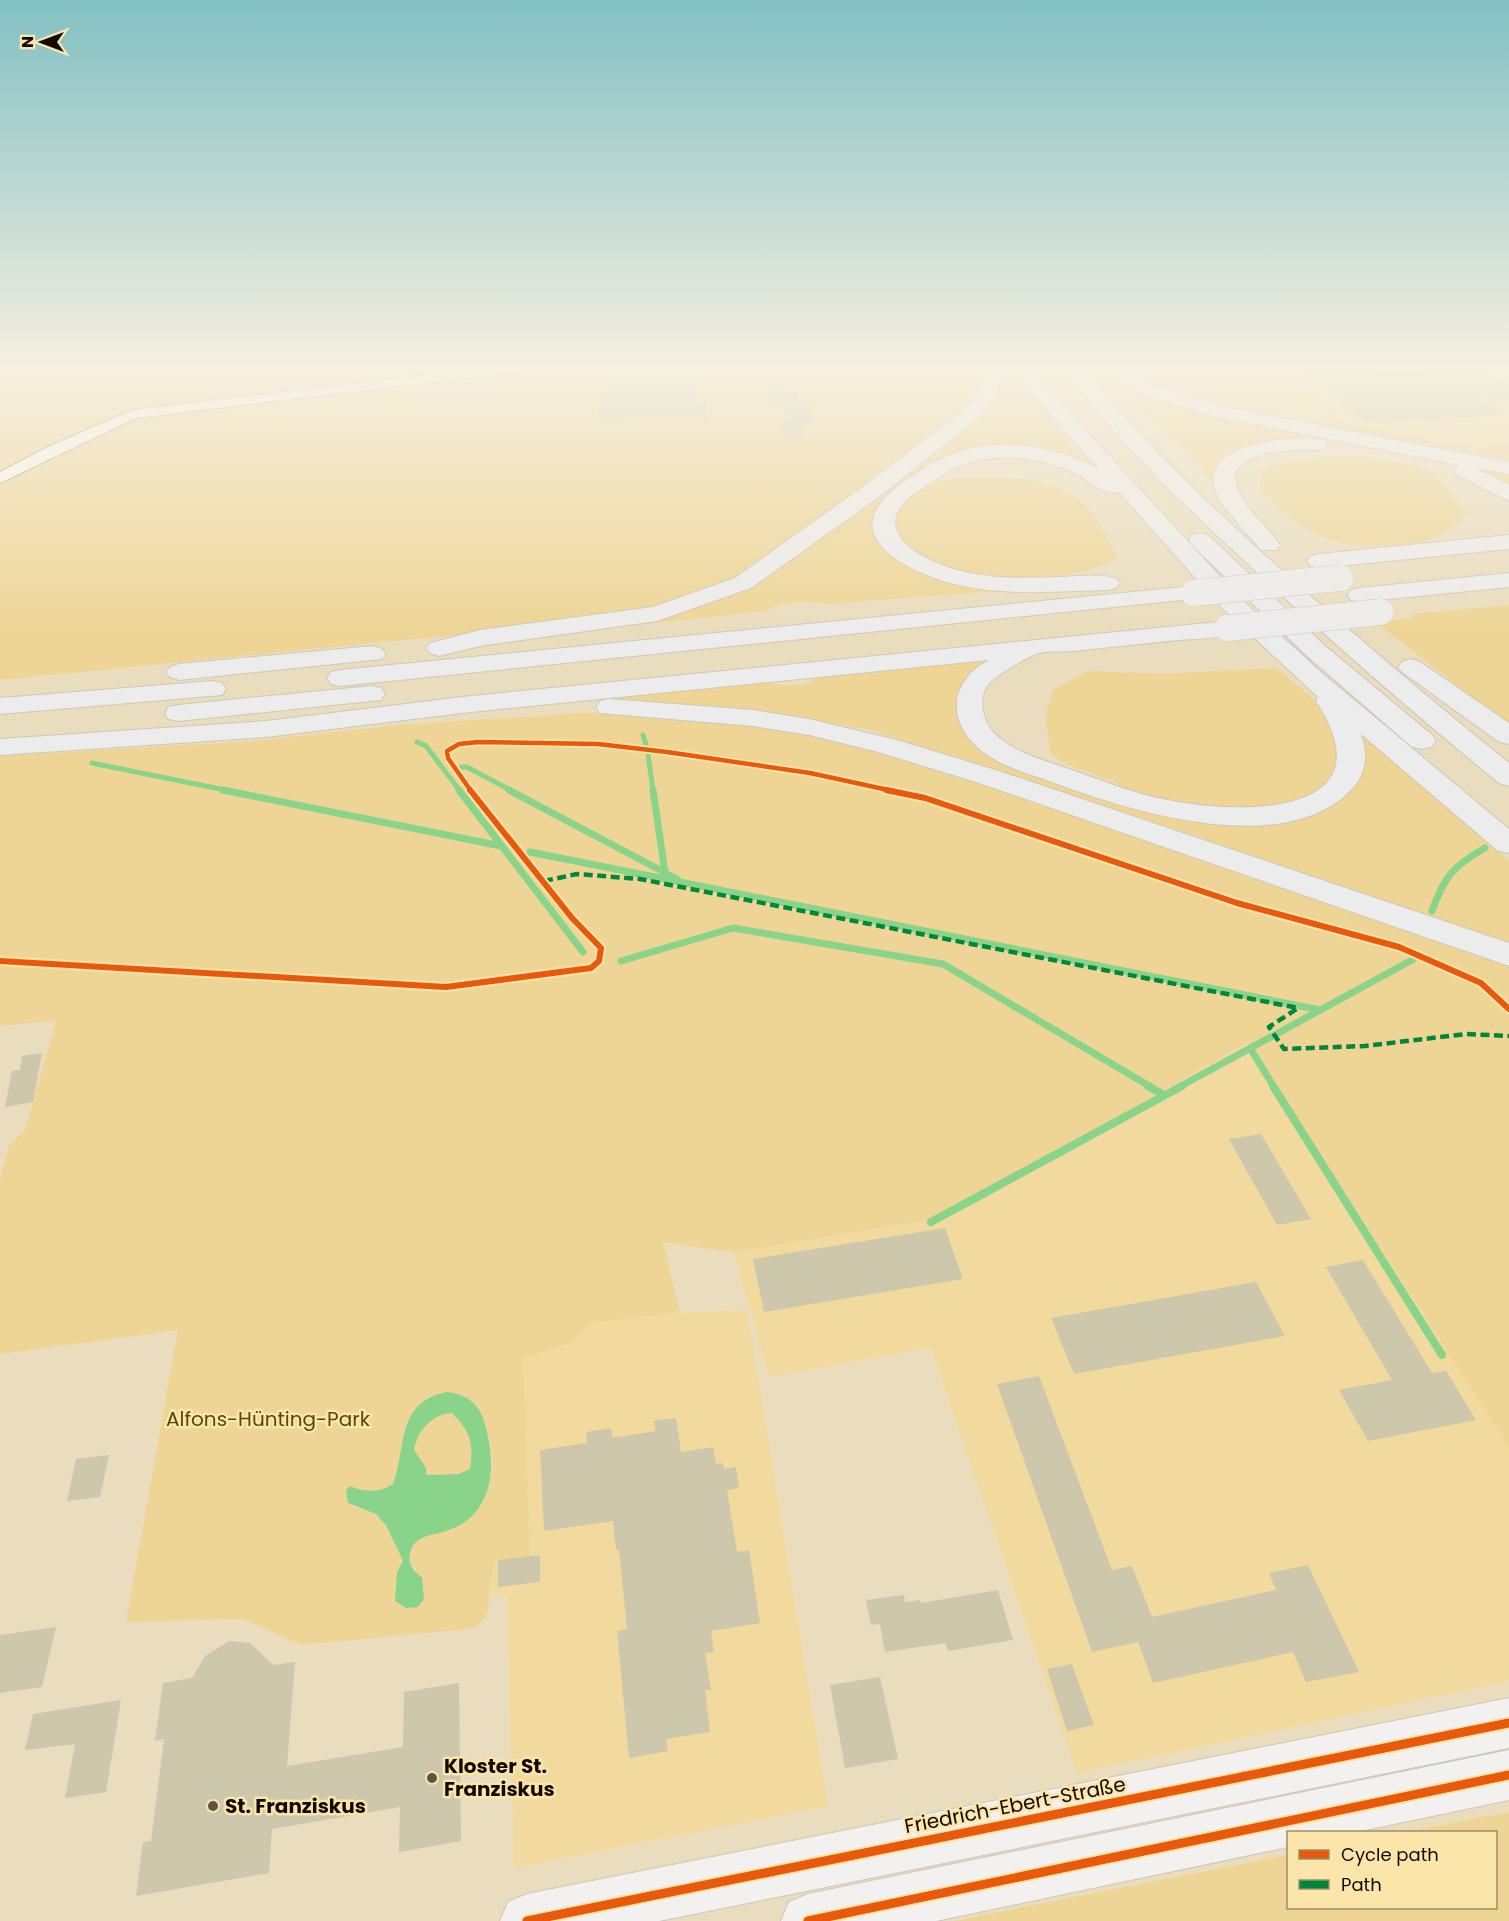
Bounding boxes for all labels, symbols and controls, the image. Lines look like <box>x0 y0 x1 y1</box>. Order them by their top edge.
north arrow <box>12 12 72 72</box>
text: N <box>16 36 39 48</box>
park label: Alfons-Hünting-Park <box>166 1405 371 1433</box>
place label: Kloster St. Franziskus <box>444 1752 555 1803</box>
street label: Friedrich-Ebert-Straße <box>902 1770 1128 1840</box>
marker: Kloster St. Franziskus <box>425 1771 439 1785</box>
place label: St. Franziskus <box>225 1792 366 1820</box>
marker: St. Franziskus <box>206 1799 220 1813</box>
legend <box>1287 1831 1497 1909</box>
text: Cycle path <box>1341 1842 1439 1867</box>
text: Path <box>1341 1872 1382 1897</box>

